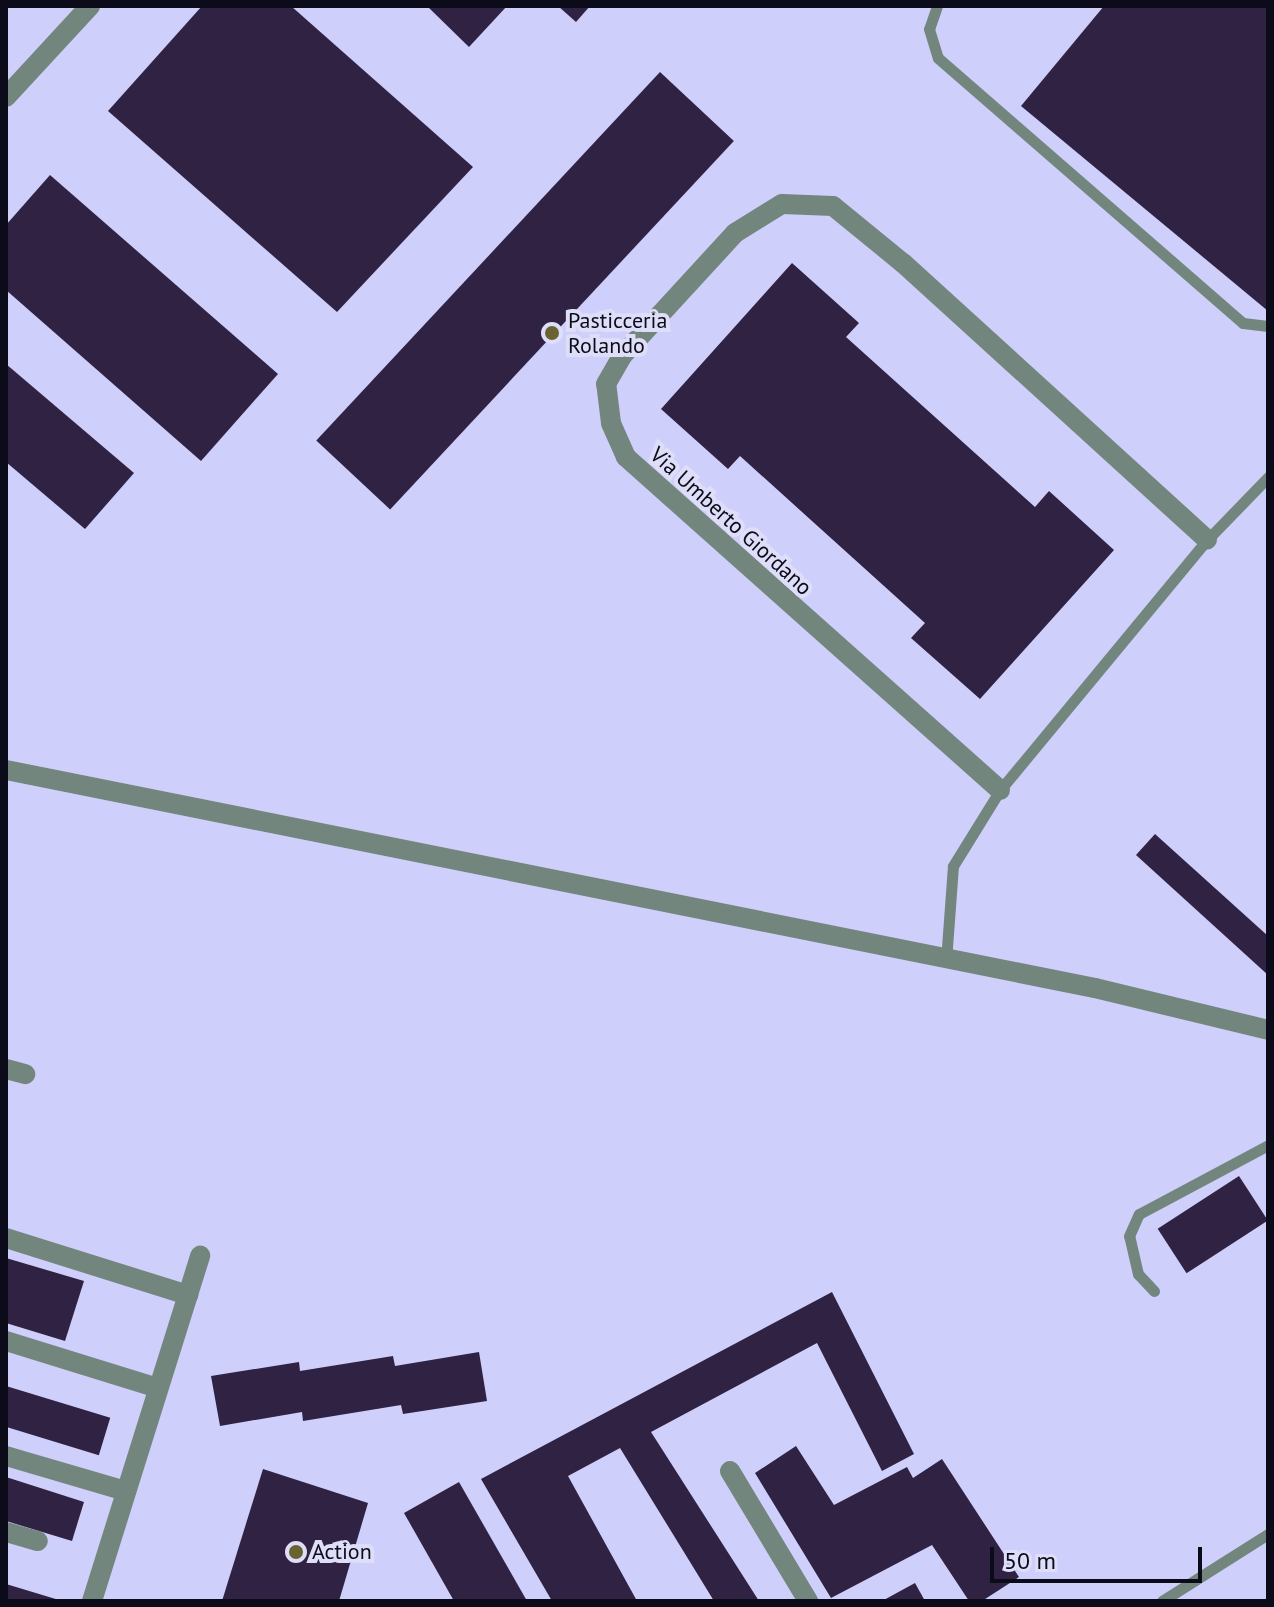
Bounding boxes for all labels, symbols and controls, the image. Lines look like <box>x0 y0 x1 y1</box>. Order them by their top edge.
place label: Pasticceria Rolando <box>568 307 667 358</box>
marker: Pasticceria Rolando <box>543 324 561 342</box>
street label: Via Umberto Giordano <box>645 441 817 601</box>
scale bar <box>994 1531 1206 1581</box>
place label: Action <box>312 1539 372 1565</box>
marker: Action <box>287 1543 305 1561</box>
text: 50 m <box>1004 1545 1056 1576</box>

